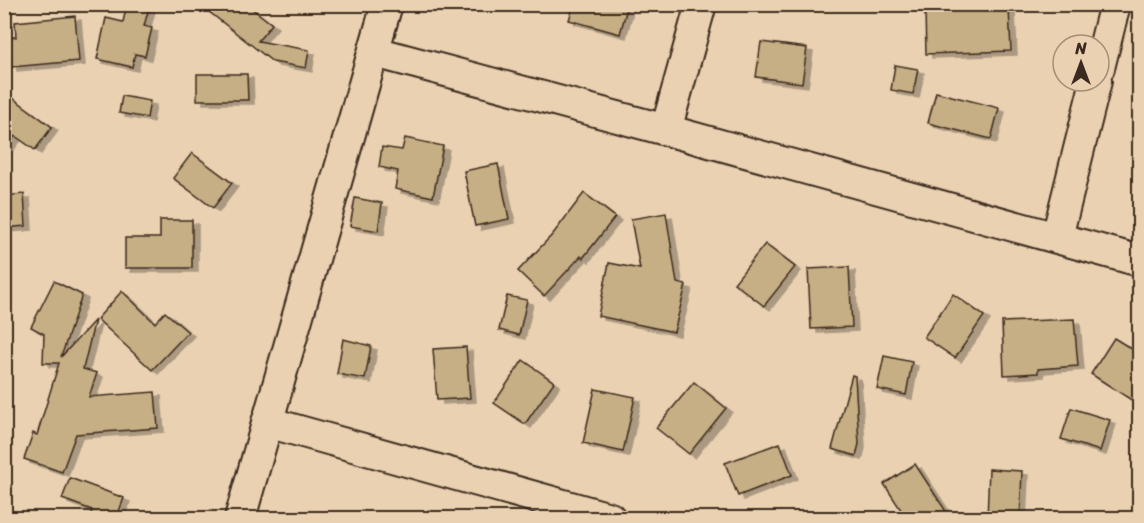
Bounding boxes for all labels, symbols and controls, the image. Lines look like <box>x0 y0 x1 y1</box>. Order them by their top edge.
north arrow <box>1051 33 1111 93</box>
text: N <box>1074 34 1087 63</box>

